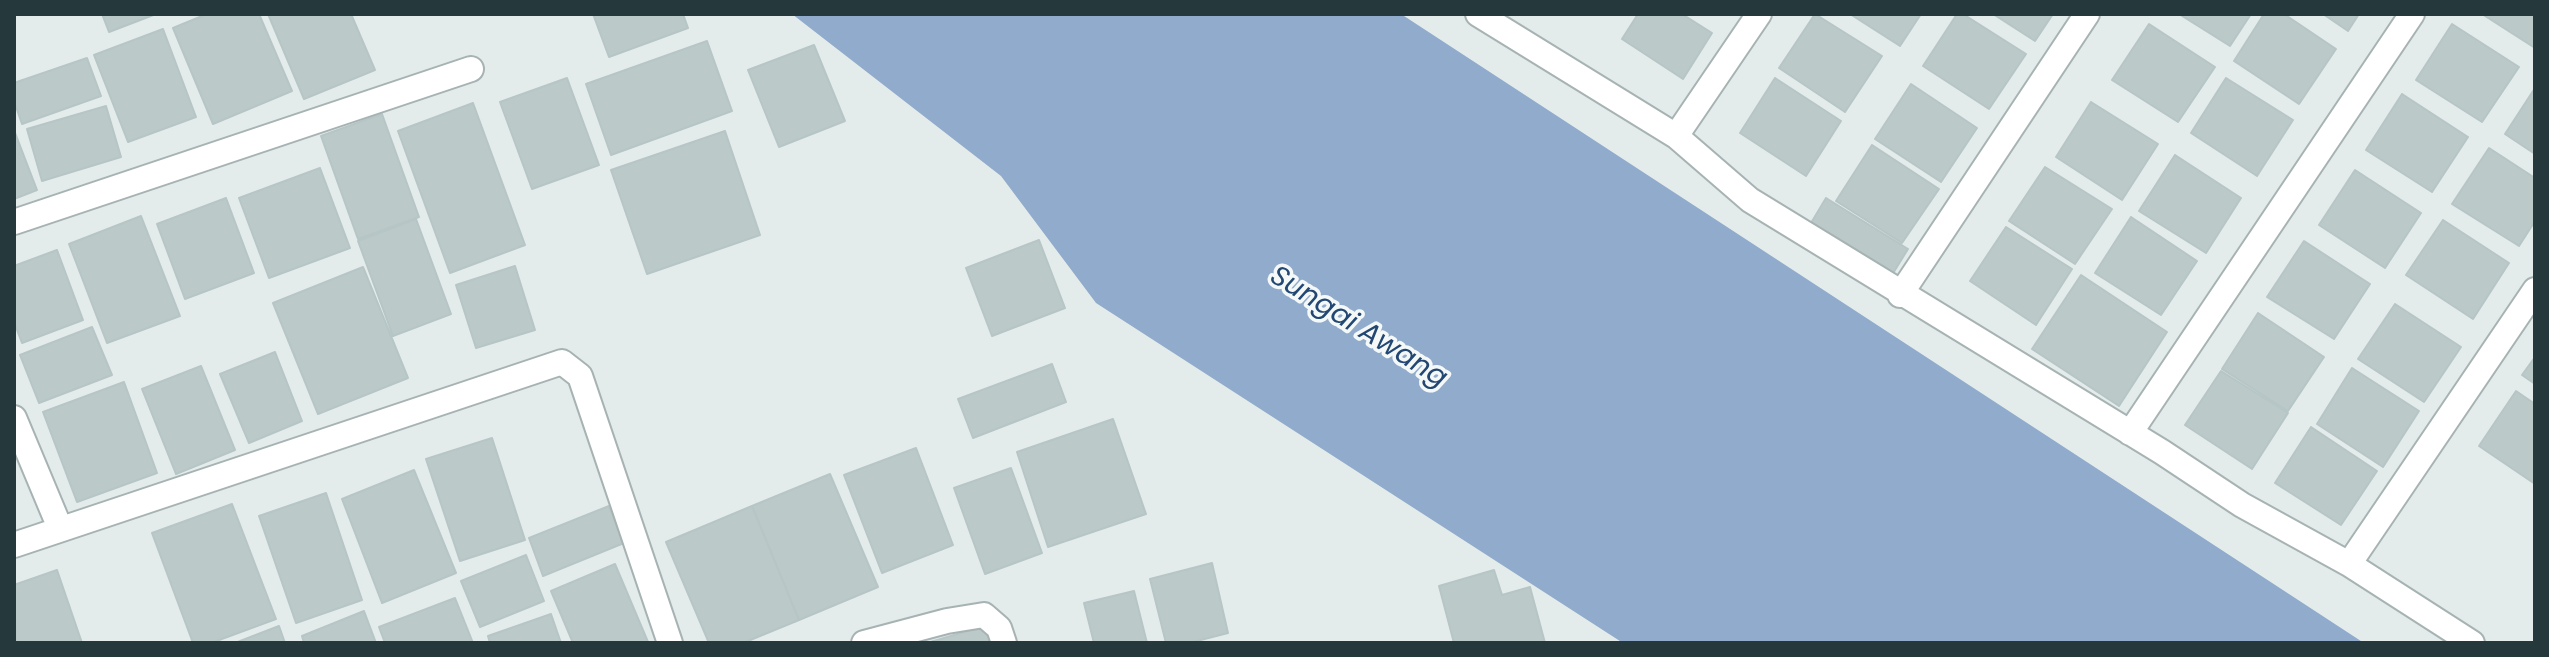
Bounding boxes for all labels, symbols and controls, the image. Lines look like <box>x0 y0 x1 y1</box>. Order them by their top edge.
water label: Sungai Awang <box>1263 260 1453 396</box>

